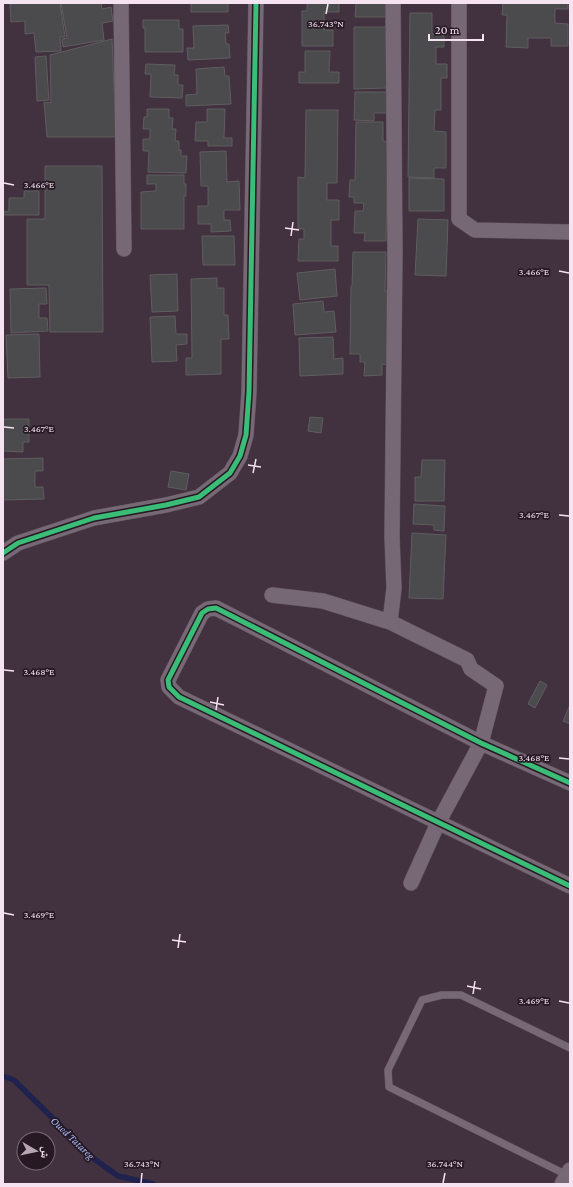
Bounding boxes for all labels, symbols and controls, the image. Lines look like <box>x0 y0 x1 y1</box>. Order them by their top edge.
scale bar <box>429 16 483 42</box>
text: 36.743°N <box>308 18 344 29</box>
text: 20 m <box>435 23 460 37</box>
text: 3.466°E <box>24 179 55 190</box>
text: 3.466°E <box>519 266 550 277</box>
text: 3.467°E <box>24 423 55 434</box>
text: 3.467°E <box>519 509 550 520</box>
text: 3.468°E <box>23 666 55 677</box>
text: 3.468°E <box>518 752 550 763</box>
text: 3.469°E <box>24 909 55 920</box>
text: 3.469°E <box>519 995 550 1006</box>
water label: Oued Tatareg <box>48 1114 98 1163</box>
north arrow <box>16 1131 56 1171</box>
text: ش <box>37 1146 53 1160</box>
text: 36.743°N <box>124 1158 160 1169</box>
text: 36.744°N <box>427 1158 464 1169</box>

